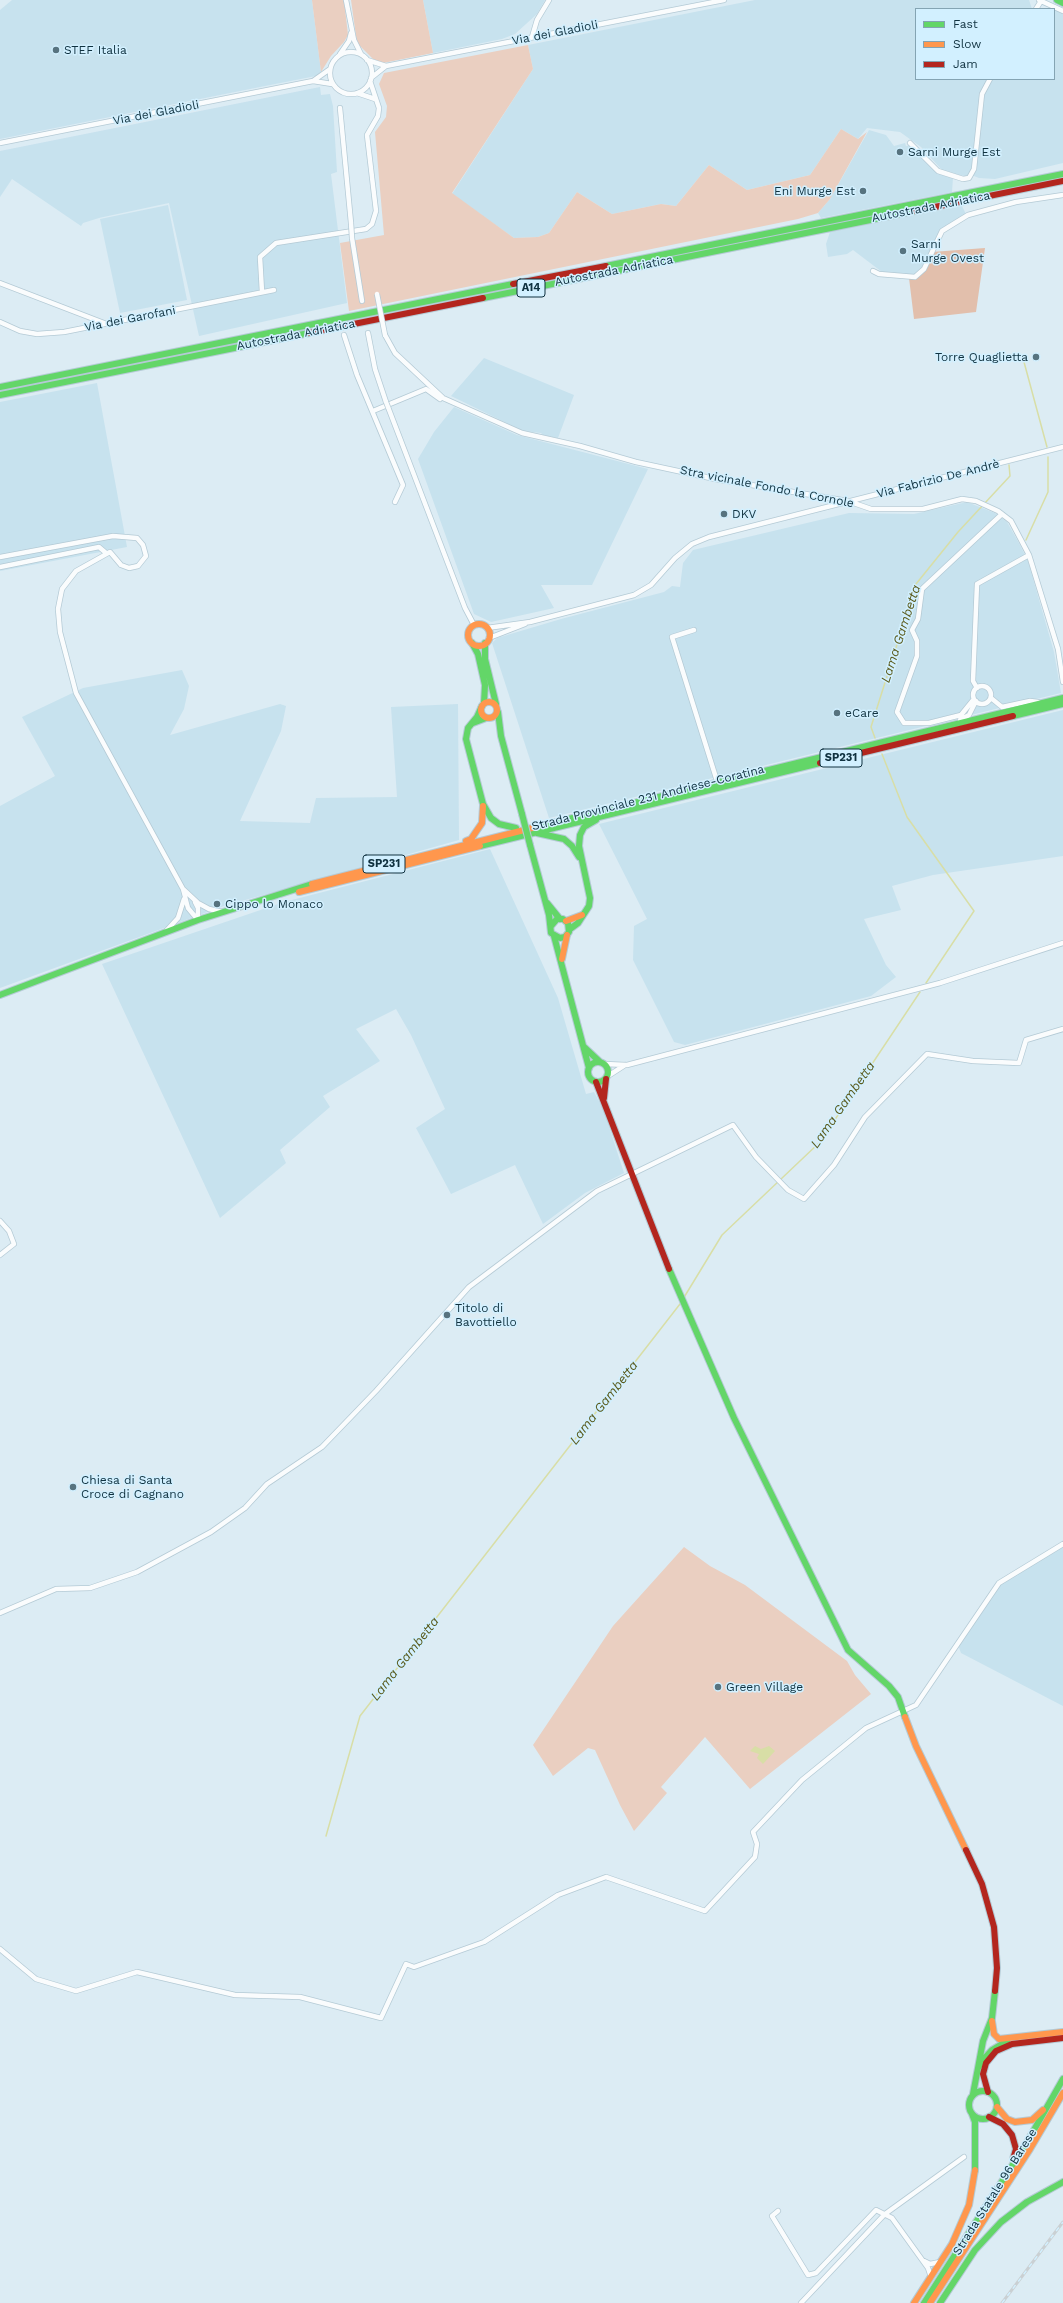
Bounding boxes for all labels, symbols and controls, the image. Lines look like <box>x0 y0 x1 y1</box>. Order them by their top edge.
legend <box>915 8 1055 80</box>
text: Fast <box>953 17 978 31</box>
street label: Via dei Gladioli <box>511 18 599 48</box>
text: Slow <box>953 37 981 51</box>
place label: STEF Italia <box>64 43 127 57</box>
marker: STEF Italia <box>51 45 61 55</box>
text: Jam <box>953 57 978 71</box>
street label: Via dei Gladioli <box>112 98 200 128</box>
place label: Sarni Murge Est <box>908 145 1001 159</box>
marker: Sarni Murge Est <box>895 147 905 157</box>
place label: Eni Murge Est <box>774 184 855 198</box>
marker: Eni Murge Est <box>858 186 868 196</box>
street label: Autostrada Adriatica <box>871 188 991 226</box>
place label: Sarni Murge Ovest <box>911 237 984 265</box>
marker: Sarni Murge Ovest <box>898 246 908 256</box>
street label: Autostrada Adriatica <box>554 252 674 290</box>
road number: A14 <box>517 279 545 297</box>
street label: Via dei Garofani <box>83 303 177 335</box>
street label: Autostrada Adriatica <box>236 316 356 354</box>
place label: Torre Quaglietta <box>935 350 1028 364</box>
marker: Torre Quaglietta <box>1031 352 1041 362</box>
street label: Via Fabrizio De Andrè <box>875 457 1001 501</box>
street label: Stra vicinale Fondo la Cornole <box>679 463 855 511</box>
place label: DKV <box>732 507 756 521</box>
marker: DKV <box>719 509 729 519</box>
water label: Lama Gambetta <box>878 583 924 685</box>
place label: eCare <box>845 706 879 720</box>
marker: eCare <box>832 708 842 718</box>
road number: SP231 <box>820 749 862 767</box>
street label: Strada Provinciale 231 Andriese-Coratina <box>530 762 766 834</box>
road number: SP231 <box>363 855 405 873</box>
place label: Cippo lo Monaco <box>225 897 323 911</box>
marker: Cippo lo Monaco <box>212 899 222 909</box>
water label: Lama Gambetta <box>807 1059 879 1151</box>
place label: Titolo di Bavottiello <box>455 1301 517 1329</box>
marker: Titolo di Bavottiello <box>442 1310 452 1320</box>
water label: Lama Gambetta <box>567 1358 641 1448</box>
place label: Chiesa di Santa Croce di Cagnano <box>81 1473 184 1501</box>
marker: Chiesa di Santa Croce di Cagnano <box>68 1482 78 1492</box>
water label: Lama Gambetta <box>368 1614 442 1704</box>
place label: Green Village <box>726 1680 803 1694</box>
marker: Green Village <box>713 1682 723 1692</box>
street label: Strada Statale 96 Barese <box>950 2126 1040 2258</box>

